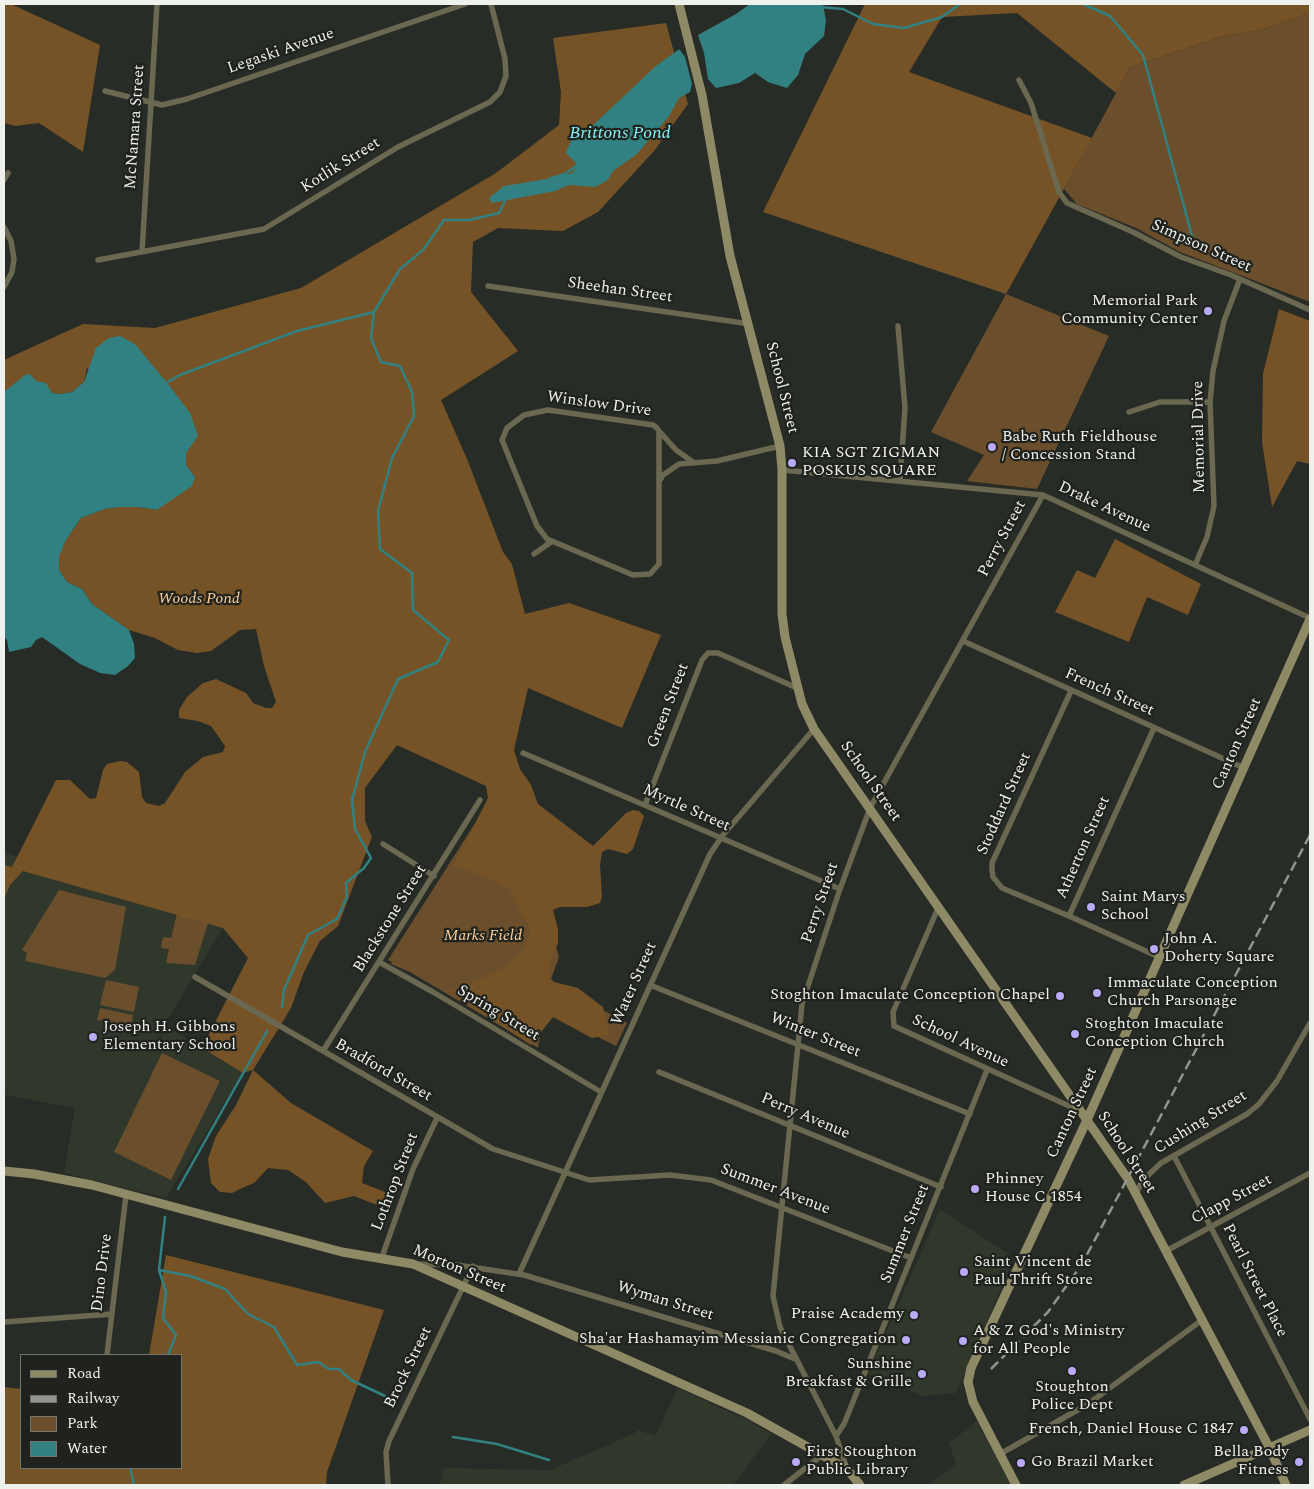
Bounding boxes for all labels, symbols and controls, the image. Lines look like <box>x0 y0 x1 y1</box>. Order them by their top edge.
street label: Legaski Avenue <box>225 25 337 79</box>
street label: McNamara Street <box>122 64 150 190</box>
water label: Brittons Pond <box>569 123 671 145</box>
street label: Kotlik Street <box>298 134 384 198</box>
street label: Simpson Street <box>1148 216 1254 278</box>
street label: Sheehan Street <box>566 274 674 308</box>
place label: Memorial Park Community Center <box>1061 292 1198 330</box>
marker: Memorial Park Community Center <box>1202 305 1214 317</box>
street label: School Street <box>760 340 802 436</box>
street label: Memorial Drive <box>1189 381 1211 493</box>
street label: Winslow Drive <box>546 388 652 422</box>
place label: Babe Ruth Fieldhouse / Concession Stand <box>1002 428 1157 466</box>
marker: Babe Ruth Fieldhouse / Concession Stand <box>986 441 998 453</box>
place label: KIA SGT ZIGMAN POSKUS SQUARE <box>802 444 940 482</box>
marker: KIA SGT ZIGMAN POSKUS SQUARE <box>786 457 798 469</box>
street label: Drake Avenue <box>1055 478 1153 538</box>
street label: Perry Street <box>975 497 1031 581</box>
park label: Woods Pond <box>158 590 240 610</box>
street label: Green Street <box>644 661 694 751</box>
street label: French Street <box>1061 665 1157 721</box>
street label: Canton Street <box>1209 695 1267 793</box>
street label: School Street <box>835 738 905 826</box>
street label: Stoddard Street <box>974 750 1036 858</box>
street label: Myrtle Street <box>639 781 733 837</box>
street label: Atherton Street <box>1053 794 1115 902</box>
street label: Perry Street <box>798 860 844 946</box>
street label: Blackstone Street <box>350 862 432 976</box>
place label: Saint Marys School <box>1101 888 1186 926</box>
marker: Saint Marys School <box>1085 901 1097 913</box>
park label: Marks Field <box>444 927 522 947</box>
place label: John A. Doherty Square <box>1164 930 1274 968</box>
street label: Water Street <box>608 939 662 1029</box>
marker: John A. Doherty Square <box>1148 943 1160 955</box>
place label: Immaculate Conception Church Parsonage <box>1107 974 1278 1012</box>
street label: Spring Street <box>453 982 543 1046</box>
place label: Stoghton Imaculate Conception Chapel <box>770 986 1050 1006</box>
marker: Immaculate Conception Church Parsonage <box>1091 987 1103 999</box>
marker: Stoghton Imaculate Conception Chapel <box>1054 990 1066 1002</box>
street label: Winter Street <box>767 1009 863 1063</box>
street label: School Avenue <box>909 1011 1011 1073</box>
place label: Stoghton Imaculate Conception Church <box>1085 1015 1225 1053</box>
place label: Joseph H. Gibbons Elementary School <box>103 1018 236 1056</box>
marker: Stoghton Imaculate Conception Church <box>1069 1028 1081 1040</box>
marker: Joseph H. Gibbons Elementary School <box>87 1031 99 1043</box>
street label: Bradford Street <box>331 1035 435 1107</box>
street label: Canton Street <box>1044 1064 1102 1162</box>
street label: Cushing Street <box>1151 1087 1251 1159</box>
street label: Perry Avenue <box>758 1090 852 1144</box>
street label: School Street <box>1092 1108 1160 1198</box>
street label: Lothrop Street <box>368 1130 424 1234</box>
street label: Summer Avenue <box>717 1160 833 1220</box>
place label: Phinney House C 1854 <box>985 1170 1082 1208</box>
street label: Clapp Street <box>1189 1171 1275 1229</box>
street label: Summer Street <box>877 1182 935 1286</box>
marker: Phinney House C 1854 <box>969 1183 981 1195</box>
street label: Pearl Street Place <box>1217 1221 1291 1341</box>
street label: Dino Drive <box>89 1233 117 1313</box>
street label: Morton Street <box>409 1242 509 1298</box>
place label: Saint Vincent de Paul Thrift Store <box>974 1253 1093 1291</box>
marker: Saint Vincent de Paul Thrift Store <box>958 1266 970 1278</box>
street label: Wyman Street <box>614 1278 716 1326</box>
place label: Praise Academy <box>791 1305 904 1325</box>
marker: Praise Academy <box>908 1309 920 1321</box>
place label: A & Z God's Ministry for All People <box>973 1322 1125 1360</box>
street label: Brock Street <box>381 1324 437 1412</box>
place label: Sha'ar Hashamayim Messianic Congregation <box>579 1330 896 1350</box>
marker: Sha'ar Hashamayim Messianic Congregation <box>900 1334 912 1346</box>
marker: A & Z God's Ministry for All People <box>957 1335 969 1347</box>
legend <box>20 1354 182 1469</box>
place label: Sunshine Breakfast & Grille <box>785 1355 912 1393</box>
text: Road <box>67 1362 101 1385</box>
marker: Stoughton Police Dept <box>1066 1365 1078 1377</box>
marker: Sunshine Breakfast & Grille <box>916 1368 928 1380</box>
place label: Stoughton Police Dept <box>1031 1378 1113 1416</box>
text: Railway <box>67 1387 119 1410</box>
text: Park <box>67 1412 98 1435</box>
place label: French, Daniel House C 1847 <box>1029 1420 1234 1440</box>
marker: French, Daniel House C 1847 <box>1238 1424 1250 1436</box>
text: Water <box>67 1437 107 1460</box>
place label: First Stoughton Public Library <box>806 1443 917 1481</box>
place label: Bella Body Fitness <box>1213 1443 1289 1481</box>
place label: Go Brazil Market <box>1031 1453 1154 1473</box>
marker: First Stoughton Public Library <box>790 1456 802 1468</box>
marker: Bella Body Fitness <box>1293 1456 1305 1468</box>
marker: Go Brazil Market <box>1015 1457 1027 1469</box>

